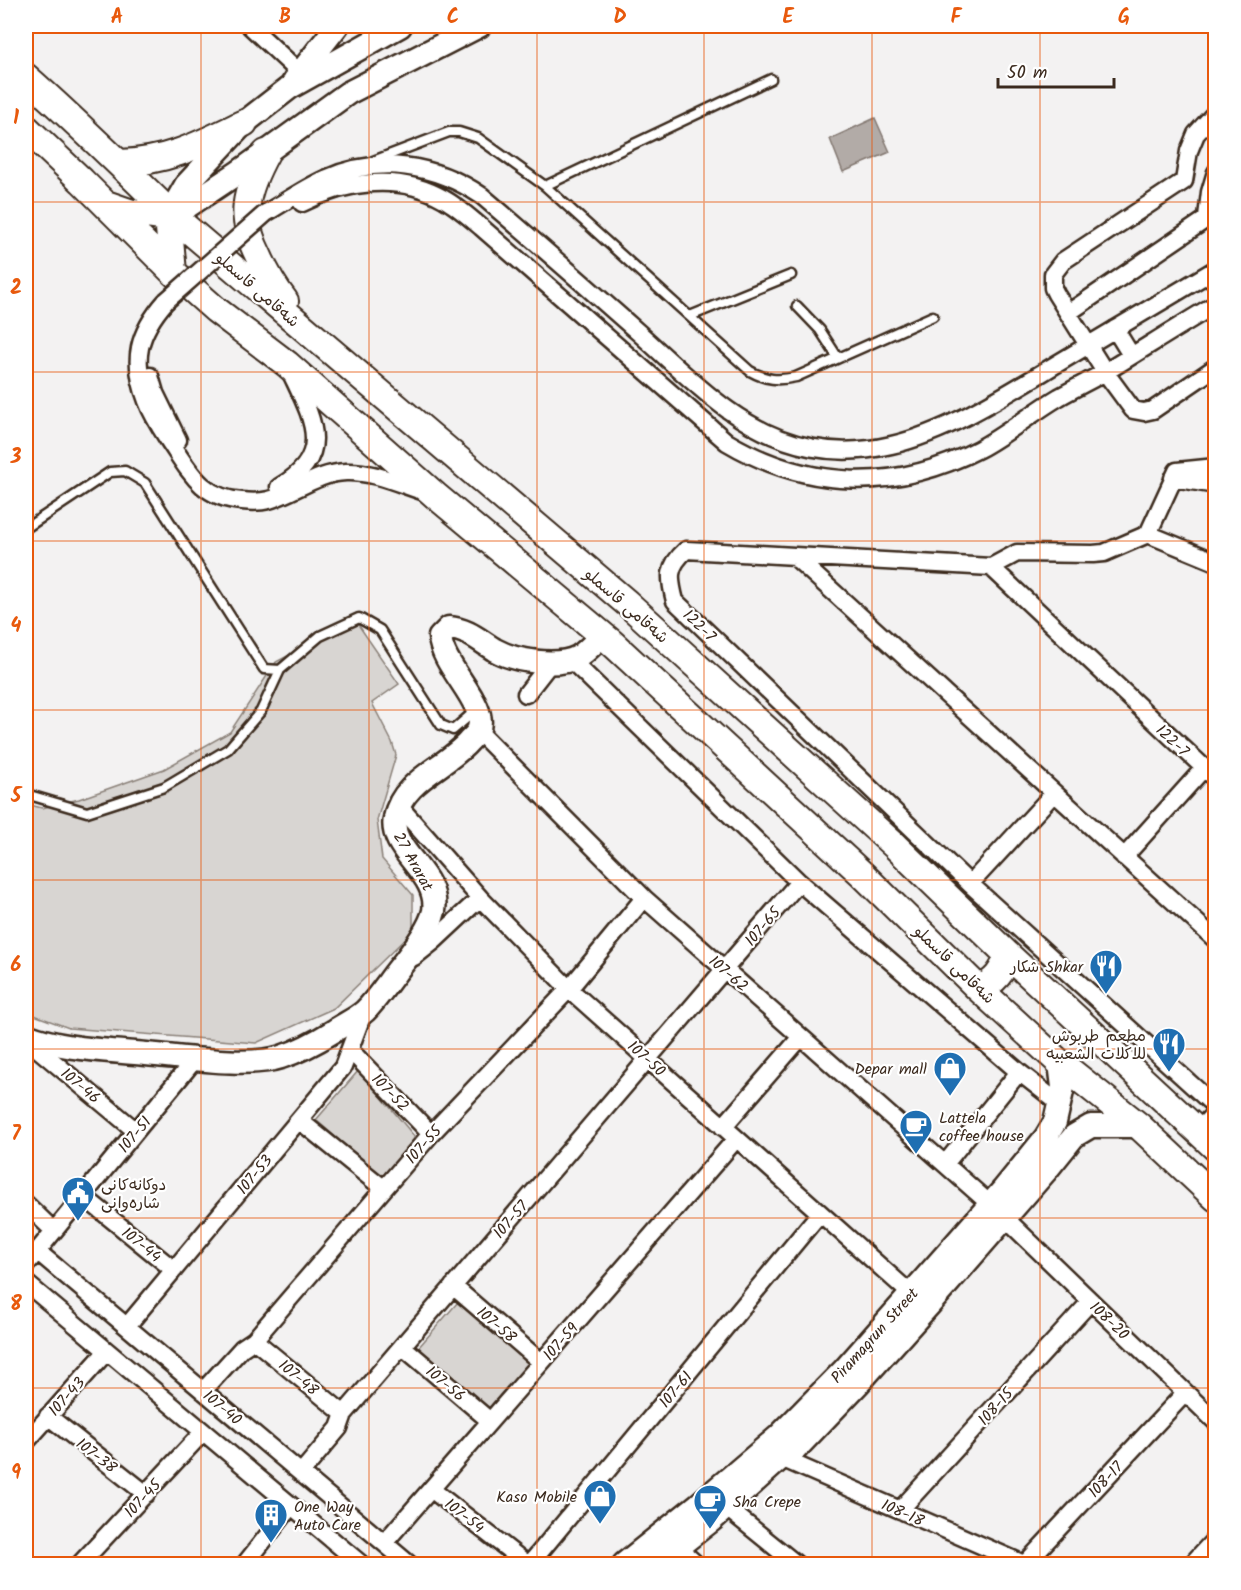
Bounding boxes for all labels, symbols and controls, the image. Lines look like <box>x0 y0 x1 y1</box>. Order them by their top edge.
text: A <box>111 2 123 34</box>
text: B <box>279 2 291 34</box>
text: C <box>447 2 459 34</box>
text: D <box>613 2 627 34</box>
text: E <box>782 2 794 34</box>
text: F <box>951 2 963 34</box>
text: G <box>1118 2 1130 34</box>
scale bar <box>998 51 1114 89</box>
text: 50 m <box>1007 59 1047 88</box>
text: 1 <box>13 103 19 135</box>
street label: شەقامی قاسملو <box>209 246 305 334</box>
text: 2 <box>10 273 22 305</box>
text: 3 <box>10 442 22 474</box>
street label: شەقامی قاسملو <box>578 562 674 650</box>
street label: 122-7 <box>676 604 722 649</box>
text: 4 <box>11 611 22 643</box>
street label: 122-7 <box>1149 719 1195 764</box>
text: 5 <box>10 781 23 813</box>
street label: 27 Ararat <box>386 827 440 897</box>
street label: 107-65 <box>739 901 788 952</box>
street label: شەقامی قاسملو <box>907 919 1000 1010</box>
restaurant icon: شکار Shkar <box>1088 948 1124 995</box>
text: 6 <box>11 950 22 982</box>
street label: 107-62 <box>702 950 754 999</box>
place label: شکار Shkar <box>1009 955 1085 980</box>
place label: مطعم طربوش للاكلات الشعبيه <box>1046 1024 1146 1067</box>
restaurant icon: مطعم طربوش للاكلات الشعبيه <box>1151 1026 1187 1073</box>
street label: 107-50 <box>621 1035 671 1083</box>
shop icon: Depar mall <box>932 1050 968 1097</box>
place label: Depar mall <box>855 1057 927 1082</box>
street label: 107-46 <box>55 1062 105 1110</box>
street label: 107-52 <box>365 1068 415 1118</box>
place label: Lattela coffee house <box>939 1106 1024 1149</box>
cafe icon: Lattela coffee house <box>898 1108 934 1155</box>
street label: 107-51 <box>112 1111 158 1159</box>
text: 7 <box>11 1119 21 1151</box>
street label: 107-55 <box>400 1119 449 1170</box>
street label: 107-53 <box>231 1150 279 1200</box>
place label: دوکانەکانی شارەوانی <box>101 1173 166 1216</box>
public building icon: دوکانەکانی شارەوانی <box>60 1175 96 1222</box>
street label: 107-57 <box>487 1195 535 1245</box>
street label: 107-44 <box>116 1221 167 1269</box>
street label: Piramagrun Street <box>825 1282 926 1390</box>
text: 8 <box>10 1289 22 1321</box>
street label: 108-20 <box>1083 1296 1135 1346</box>
street label: 107-58 <box>470 1301 522 1350</box>
street label: 107-59 <box>537 1317 585 1367</box>
street label: 107-48 <box>272 1354 324 1403</box>
street label: 107-56 <box>420 1360 470 1408</box>
street label: 107-61 <box>653 1366 699 1414</box>
street label: 107-43 <box>43 1372 92 1422</box>
street label: 108-15 <box>972 1381 1021 1432</box>
street label: 107-40 <box>197 1384 247 1432</box>
street label: 107-38 <box>70 1432 122 1481</box>
street label: 108-17 <box>1082 1456 1130 1504</box>
text: 9 <box>11 1458 21 1490</box>
street label: 107-45 <box>119 1473 169 1524</box>
shop icon: Kaso Mobile <box>582 1478 618 1525</box>
cafe icon: Sha Crepe <box>692 1483 728 1530</box>
place label: Kaso Mobile <box>496 1485 577 1510</box>
place label: Sha Crepe <box>733 1490 801 1515</box>
street label: 107-54 <box>439 1492 490 1540</box>
street label: 108-18 <box>877 1493 928 1534</box>
place label: One Way Auto Care <box>294 1495 361 1538</box>
building icon: One Way Auto Care <box>253 1497 289 1544</box>

